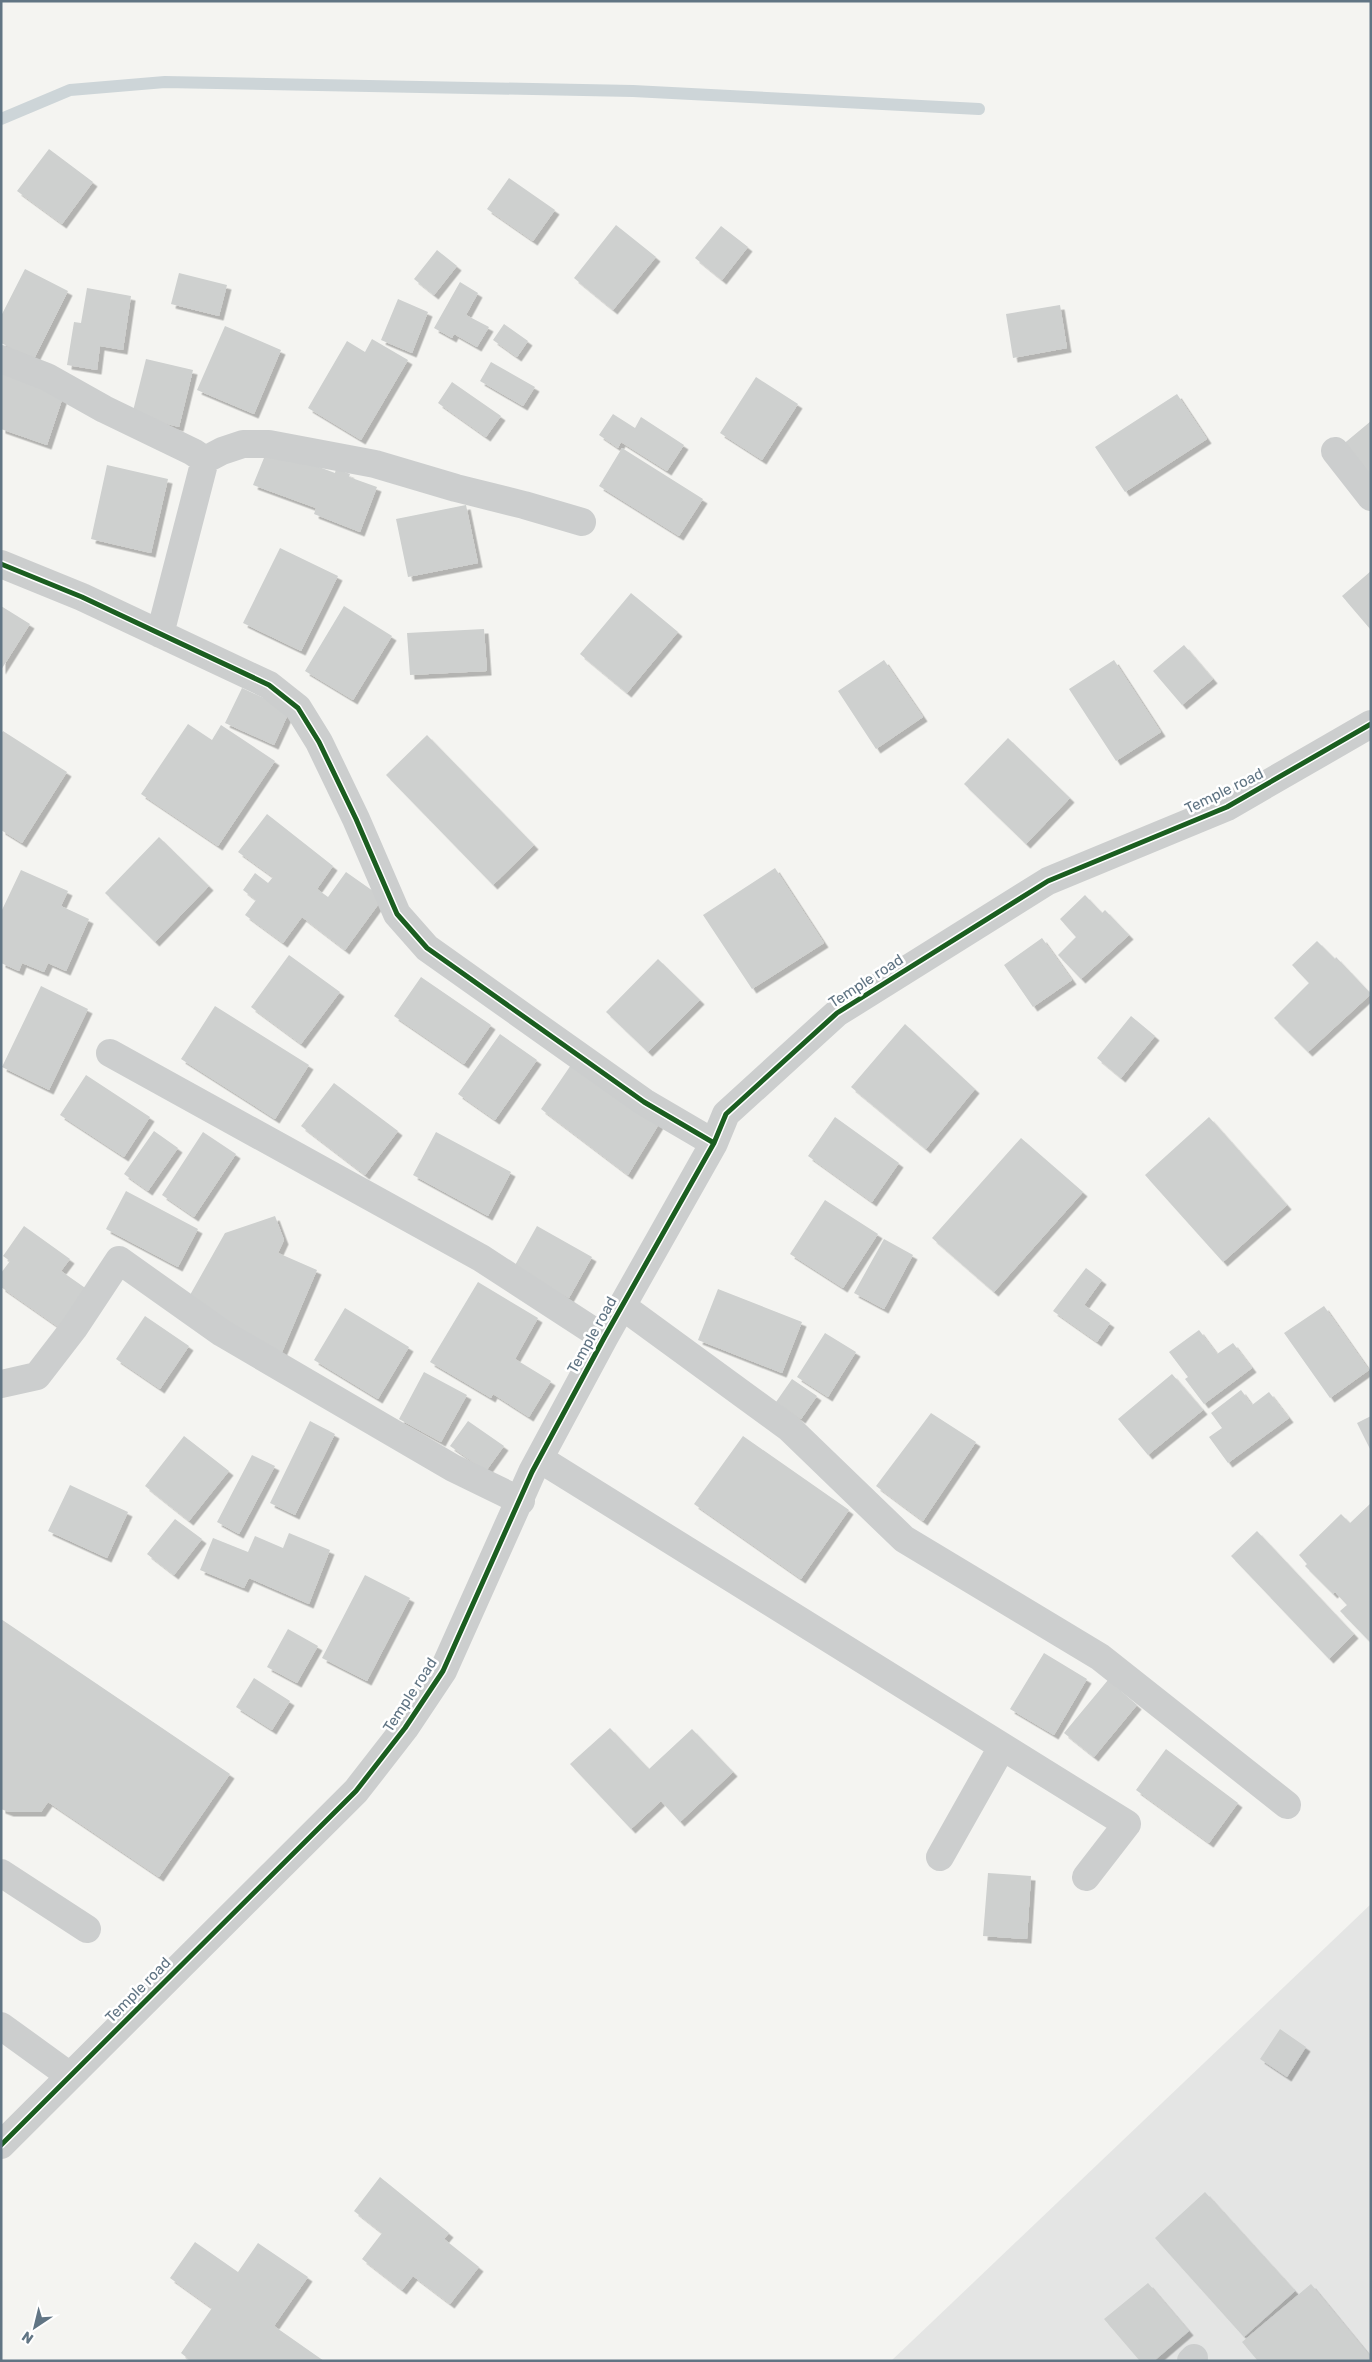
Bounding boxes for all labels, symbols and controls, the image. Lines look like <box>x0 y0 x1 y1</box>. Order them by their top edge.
street label: Temple road <box>1182 764 1266 818</box>
street label: Temple road <box>825 950 907 1012</box>
street label: Temple road <box>564 1293 620 1377</box>
street label: Temple road <box>379 1654 441 1736</box>
street label: Temple road <box>102 1954 174 2026</box>
north arrow <box>10 2302 60 2352</box>
text: N <box>19 2327 37 2347</box>

